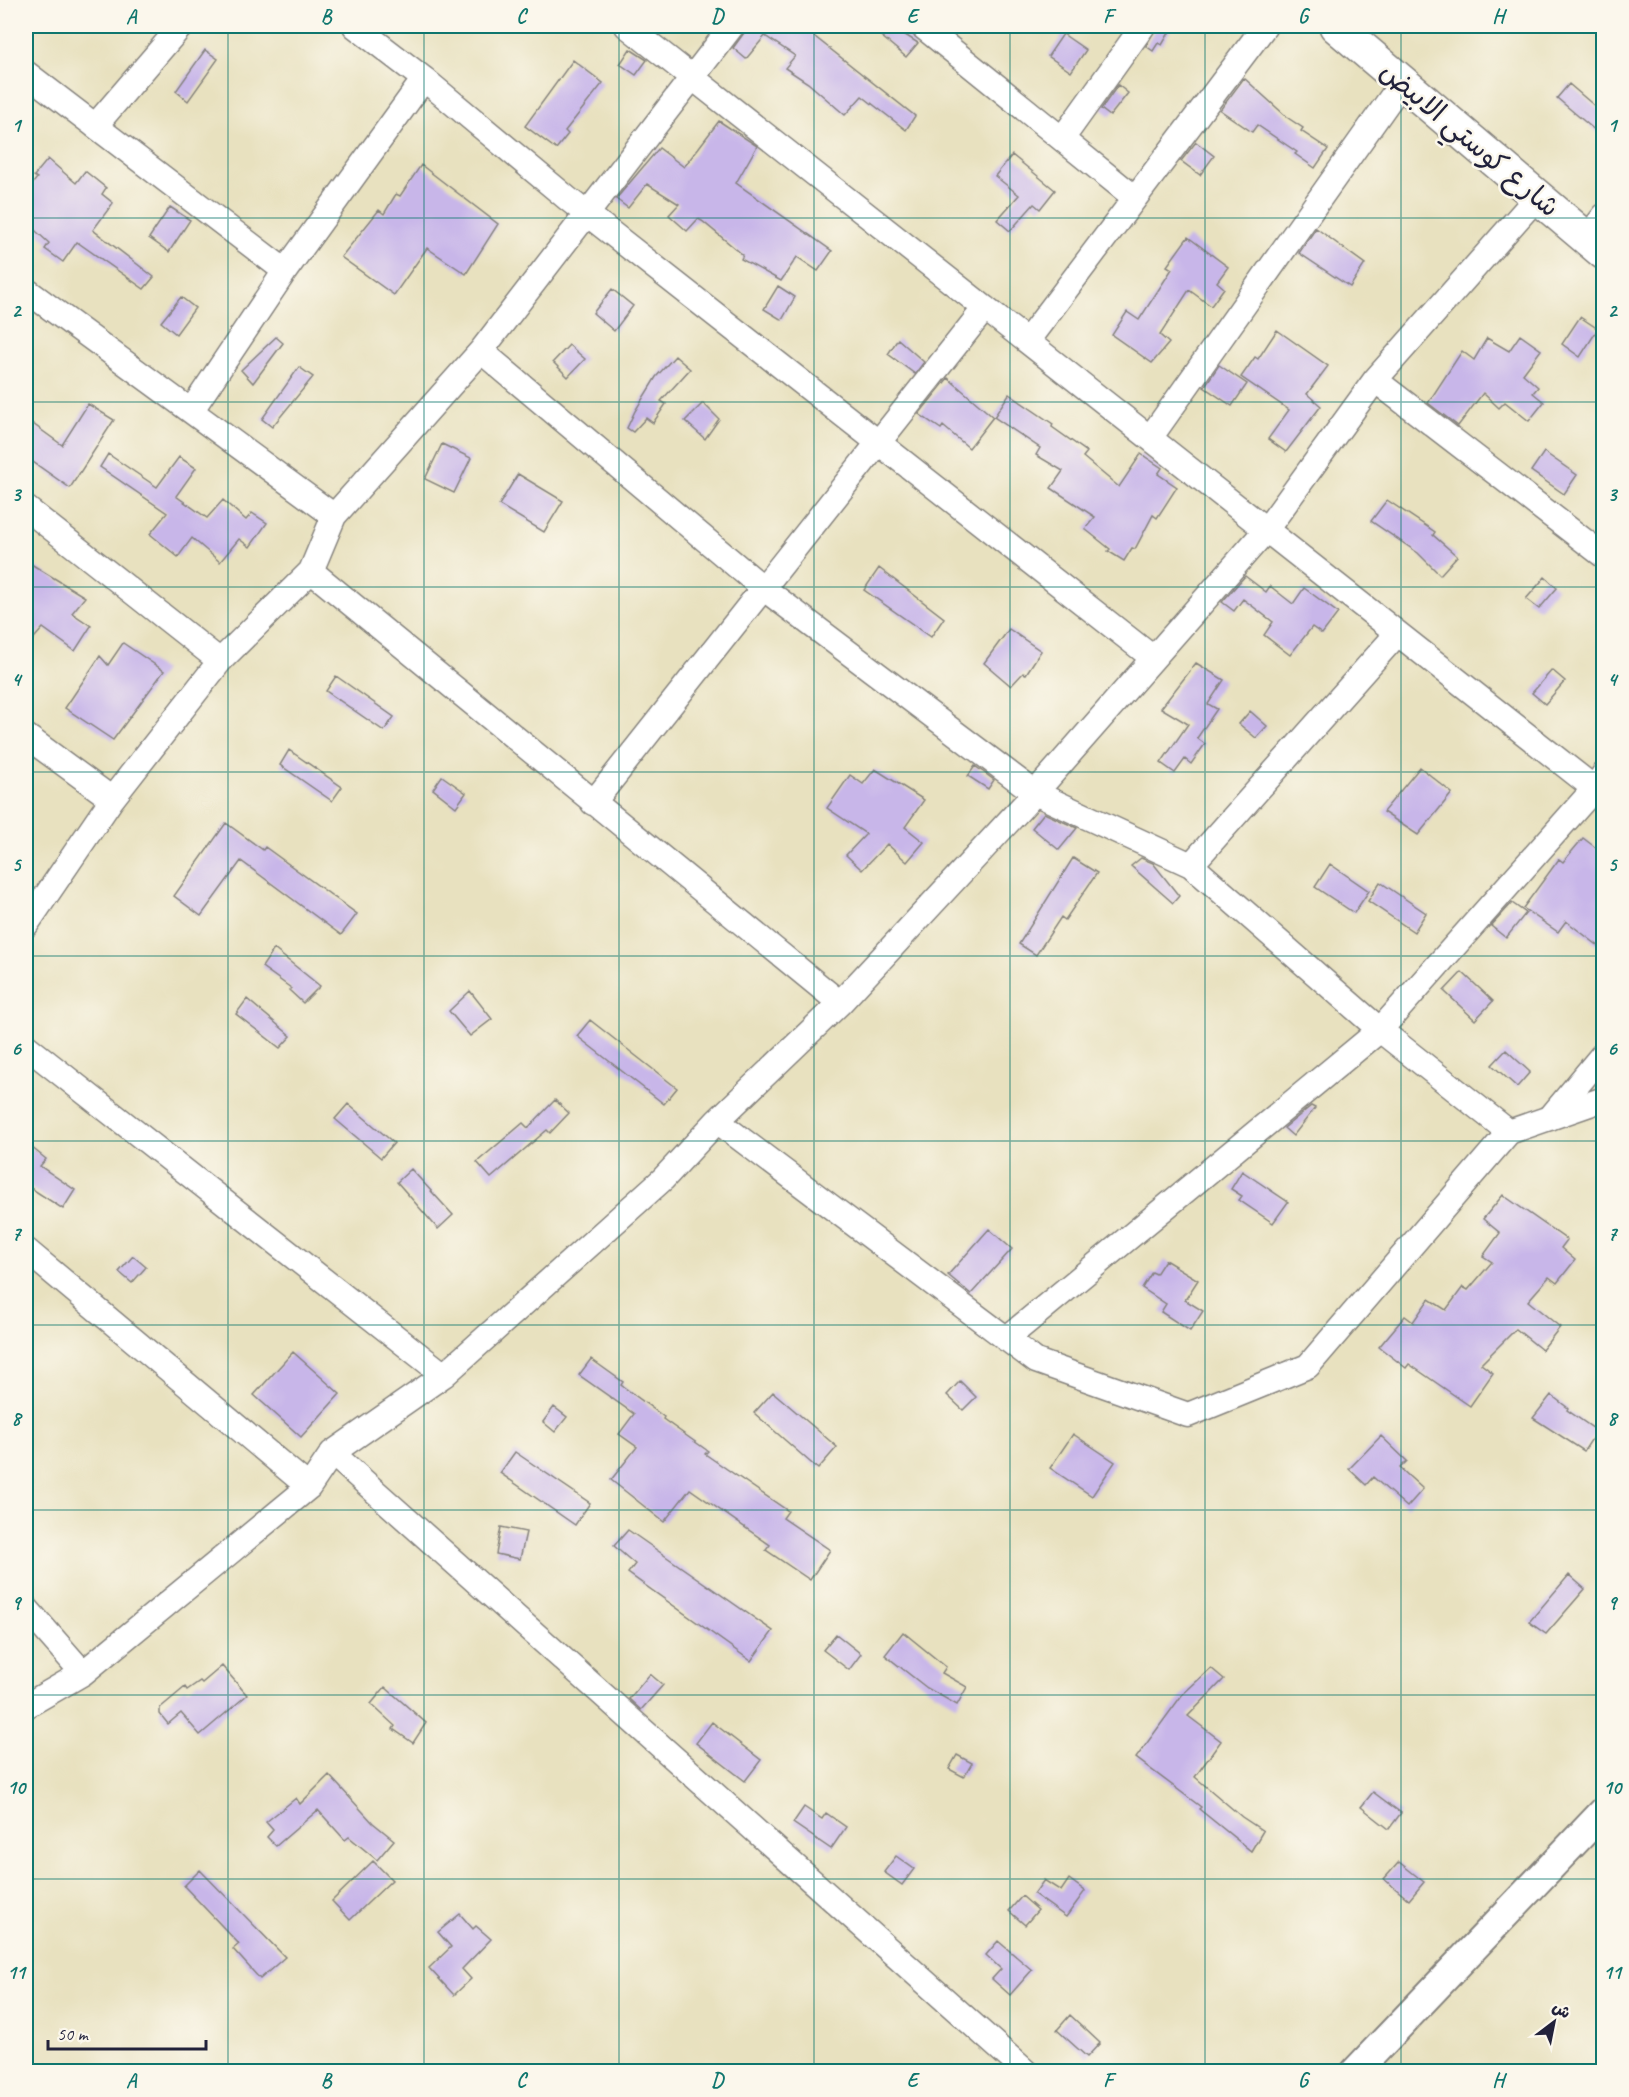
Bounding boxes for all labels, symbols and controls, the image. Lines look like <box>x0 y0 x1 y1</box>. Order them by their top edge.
text: A <box>126 4 138 29</box>
text: B <box>321 4 333 29</box>
text: C <box>516 4 528 29</box>
text: D <box>711 4 725 29</box>
text: E <box>907 4 921 29</box>
text: F <box>1103 4 1117 29</box>
text: G <box>1298 4 1311 29</box>
text: H <box>1492 4 1507 29</box>
street label: شارع كوستي الابيض <box>1368 54 1567 230</box>
text: 1 <box>12 113 23 138</box>
text: 1 <box>1608 113 1619 138</box>
text: 2 <box>12 298 23 323</box>
text: 2 <box>1608 298 1619 323</box>
text: 3 <box>12 482 23 507</box>
text: 3 <box>1608 482 1619 507</box>
text: 4 <box>12 667 24 692</box>
text: 4 <box>1608 667 1620 692</box>
text: 5 <box>12 852 23 877</box>
text: 5 <box>1608 852 1619 877</box>
text: 6 <box>11 1036 22 1061</box>
text: 6 <box>1607 1036 1618 1061</box>
text: 7 <box>12 1221 23 1246</box>
text: 7 <box>1608 1221 1619 1246</box>
text: 8 <box>12 1406 24 1431</box>
text: 8 <box>1608 1406 1620 1431</box>
text: 9 <box>12 1590 23 1615</box>
text: 9 <box>1608 1590 1619 1615</box>
text: 10 <box>7 1775 27 1800</box>
text: 10 <box>1603 1775 1623 1800</box>
text: 11 <box>7 1960 27 1985</box>
text: 11 <box>1603 1960 1623 1985</box>
north arrow <box>1524 1992 1584 2052</box>
text: ش <box>1549 1997 1574 2023</box>
scale bar <box>48 2013 206 2051</box>
text: 50 m <box>57 2023 90 2045</box>
text: A <box>126 2068 138 2093</box>
text: B <box>321 2068 333 2093</box>
text: C <box>516 2068 528 2093</box>
text: D <box>711 2068 725 2093</box>
text: E <box>907 2068 921 2093</box>
text: F <box>1103 2068 1117 2093</box>
text: G <box>1298 2068 1311 2093</box>
text: H <box>1492 2068 1507 2093</box>

